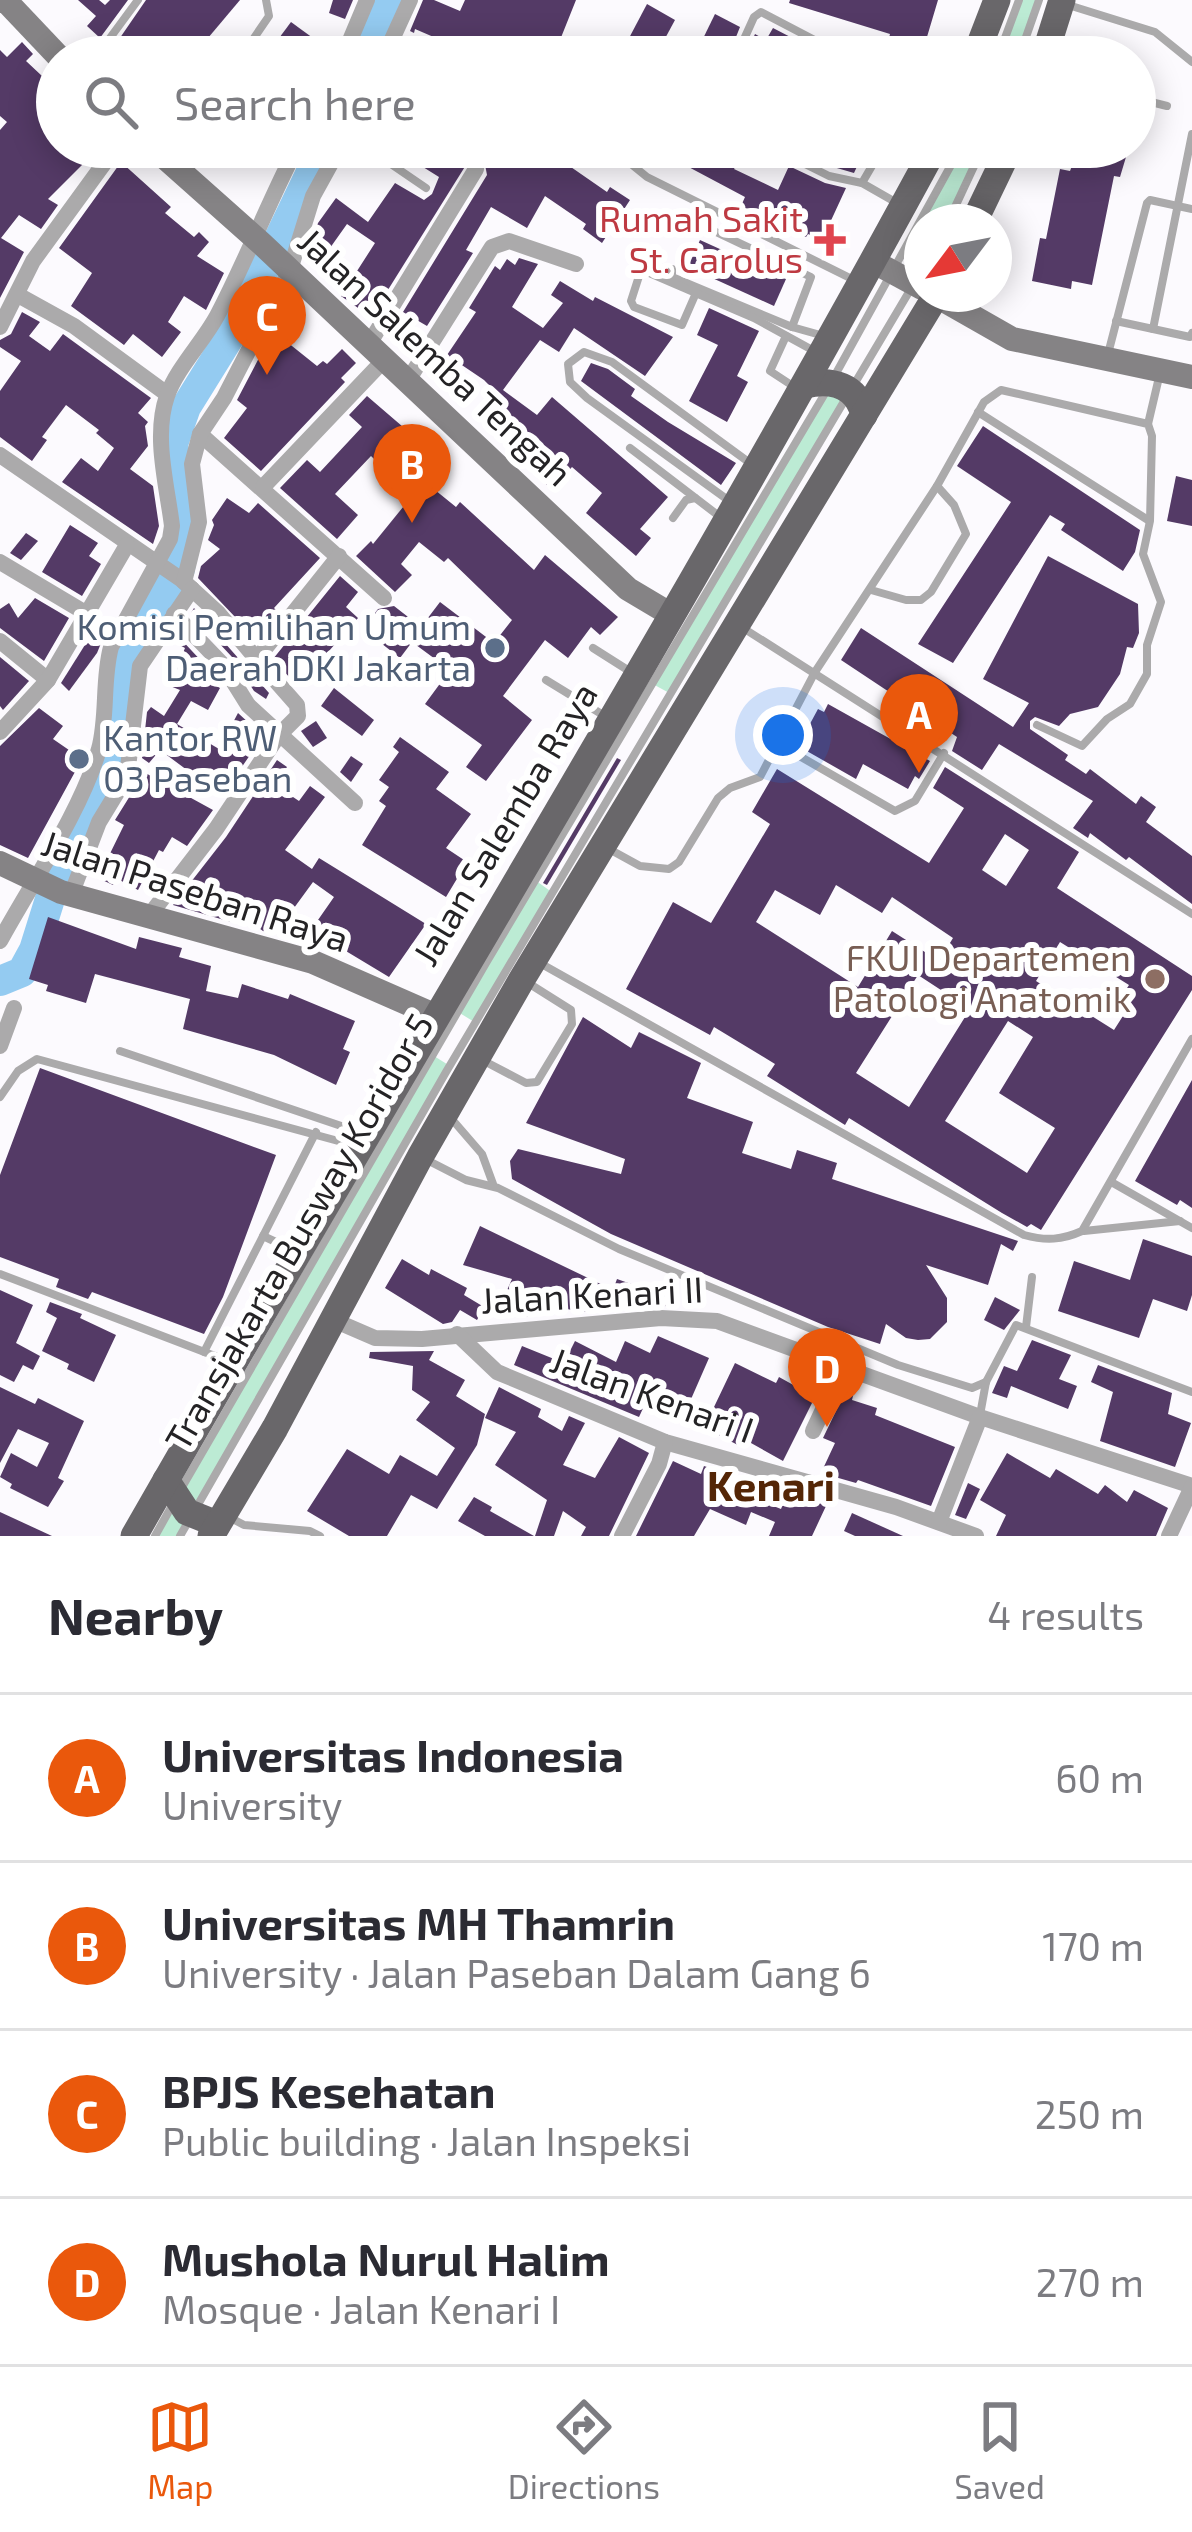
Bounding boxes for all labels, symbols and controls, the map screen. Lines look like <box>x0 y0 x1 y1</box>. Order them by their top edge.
search box <box>36 36 1156 168</box>
icon: search <box>78 69 144 135</box>
text: Search here <box>174 75 416 129</box>
place label: Rumah Sakit St. Carolus <box>599 196 803 280</box>
north arrow <box>904 204 1012 312</box>
street label: Jalan Salemba Tengah <box>290 218 582 494</box>
marker: Rumah Sakit St. Carolus <box>814 224 846 256</box>
pin: C <box>228 276 306 375</box>
pin: B <box>373 424 451 523</box>
place label: Komisi Pemilihan Umum Daerah DKI Jakarta <box>76 604 471 688</box>
marker: Komisi Pemilihan Umum Daerah DKI Jakarta <box>482 635 508 661</box>
street label: Jalan Salemba Raya <box>402 674 605 972</box>
pin: A <box>880 674 958 773</box>
your location <box>753 705 813 765</box>
place label: Kantor RW 03 Paseban <box>103 715 292 799</box>
marker: Kantor RW 03 Paseban <box>66 746 92 772</box>
street label: Jalan Paseban Raya <box>37 820 354 959</box>
place label: FKUI Departemen Patologi Anatomik <box>833 935 1131 1019</box>
marker: FKUI Departemen Patologi Anatomik <box>1142 966 1168 992</box>
street label: Transjakarta Busway Koridor 5 <box>155 1005 441 1457</box>
street label: Jalan Kenari II <box>480 1266 704 1321</box>
pin: D <box>788 1328 866 1427</box>
street label: Jalan Kenari I <box>545 1337 760 1450</box>
district label: Kenari <box>707 1459 835 1509</box>
text: Nearby <box>48 1584 223 1645</box>
text: 4 results <box>987 1591 1144 1638</box>
text: Universitas Indonesia <box>162 1727 624 1781</box>
text: A <box>74 1754 100 1801</box>
text: 60 m <box>1055 1754 1144 1801</box>
text: University <box>162 1781 342 1828</box>
text: Universitas MH Thamrin <box>162 1895 675 1949</box>
text: B <box>75 1922 99 1969</box>
text: 170 m <box>1042 1922 1144 1969</box>
text: University · Jalan Paseban Dalam Gang 6 <box>162 1949 871 1996</box>
text: BPJS Kesehatan <box>162 2063 496 2117</box>
text: C <box>76 2090 98 2137</box>
text: 250 m <box>1035 2090 1144 2137</box>
text: Public building · Jalan Inspeksi <box>162 2117 691 2164</box>
text: Mushola Nurul Halim <box>162 2231 610 2285</box>
text: D <box>74 2258 100 2305</box>
text: 270 m <box>1036 2258 1144 2305</box>
text: Mosque · Jalan Kenari I <box>162 2285 560 2332</box>
tab: Map <box>147 2394 213 2506</box>
tab: Directions <box>508 2394 660 2506</box>
tab: Saved <box>954 2394 1045 2506</box>

